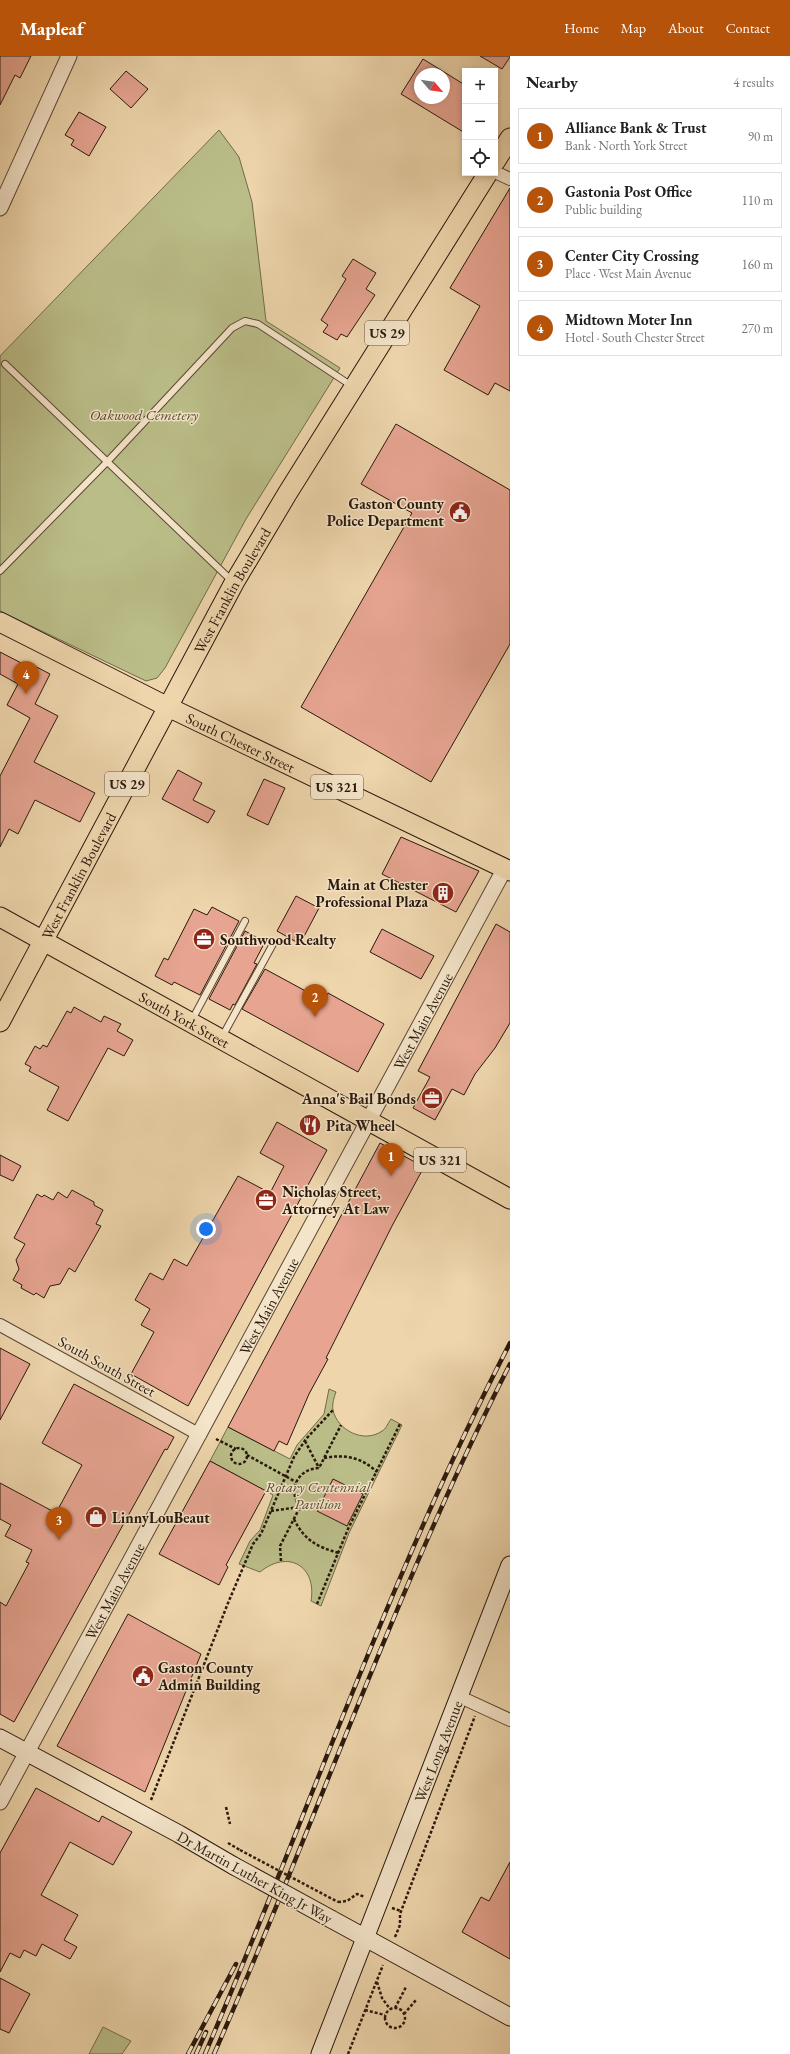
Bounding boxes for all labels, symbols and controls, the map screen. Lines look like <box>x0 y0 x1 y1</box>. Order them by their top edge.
text: Mapleaf <box>20 16 84 41</box>
text: Home <box>564 19 599 37</box>
text: Map <box>621 19 646 37</box>
text: About <box>668 19 704 37</box>
text: Contact <box>726 19 770 37</box>
north arrow <box>414 68 450 104</box>
map controls <box>462 68 498 176</box>
button: + <box>462 68 498 104</box>
text: Nearby <box>526 71 578 93</box>
text: 4 results <box>733 74 774 91</box>
button: − <box>462 104 498 140</box>
text: Alliance Bank & Trust <box>565 118 707 137</box>
text: 1 <box>537 128 543 145</box>
text: 90 m <box>748 128 773 145</box>
text: Bank · North York Street <box>565 137 687 154</box>
button: locate <box>462 140 498 176</box>
text: Gastonia Post Office <box>565 182 692 201</box>
text: 2 <box>537 192 543 209</box>
text: 110 m <box>742 192 773 209</box>
text: Public building <box>565 201 642 218</box>
text: Center City Crossing <box>565 246 699 265</box>
text: 3 <box>537 256 543 273</box>
text: 160 m <box>742 256 773 273</box>
text: Place · West Main Avenue <box>565 265 692 282</box>
text: Midtown Moter Inn <box>565 310 692 329</box>
text: 4 <box>537 320 543 337</box>
text: 270 m <box>742 320 773 337</box>
road number: US 29 <box>365 321 409 345</box>
text: Hotel · South Chester Street <box>565 329 705 346</box>
park label: Oakwood Cemetery <box>90 405 198 424</box>
place label: Gaston County Police Department <box>327 494 445 530</box>
public building icon: Gaston County Police Department <box>447 499 473 525</box>
street label: West Franklin Boulevard <box>189 524 275 656</box>
pin: 4 <box>13 661 39 694</box>
street label: South Chester Street <box>183 708 299 776</box>
road number: US 29 <box>105 772 149 796</box>
road number: US 321 <box>311 775 363 799</box>
street label: West Franklin Boulevard <box>36 808 120 942</box>
place label: Main at Chester Professional Plaza <box>316 875 429 911</box>
building icon: Main at Chester Professional Plaza <box>430 880 456 906</box>
office icon: Southwood Realty <box>191 926 217 952</box>
place label: Southwood Realty <box>220 930 337 949</box>
street label: West Main Avenue <box>388 969 456 1073</box>
pin: 2 <box>302 984 328 1017</box>
street label: South York Street <box>136 986 233 1052</box>
office icon: Anna's Bail Bonds <box>419 1085 445 1111</box>
place label: Anna's Bail Bonds <box>301 1089 416 1108</box>
restaurant icon: Pita Wheel <box>297 1112 323 1138</box>
place label: Pita Wheel <box>326 1116 396 1135</box>
pin: 1 <box>378 1143 404 1176</box>
road number: US 321 <box>414 1148 466 1172</box>
place label: Nicholas Street, Attorney At Law <box>281 1182 390 1218</box>
office icon: Nicholas Street, Attorney At Law <box>253 1187 279 1213</box>
your location <box>196 1219 216 1239</box>
street label: West Main Avenue <box>234 1254 302 1358</box>
street label: South South Street <box>55 1331 159 1401</box>
park label: Rotary Centennial Pavilion <box>265 1477 371 1513</box>
shop icon: LinnyLouBeaut <box>83 1504 109 1530</box>
pin: 3 <box>46 1507 72 1540</box>
place label: LinnyLouBeaut <box>112 1508 210 1527</box>
street label: West Main Avenue <box>80 1539 148 1643</box>
place label: Gaston County Admin Building <box>157 1658 261 1694</box>
public building icon: Gaston County Admin Building <box>130 1663 156 1689</box>
street label: West Long Avenue <box>409 1697 466 1805</box>
street label: Dr Martin Luther King Jr Way <box>174 1826 336 1928</box>

